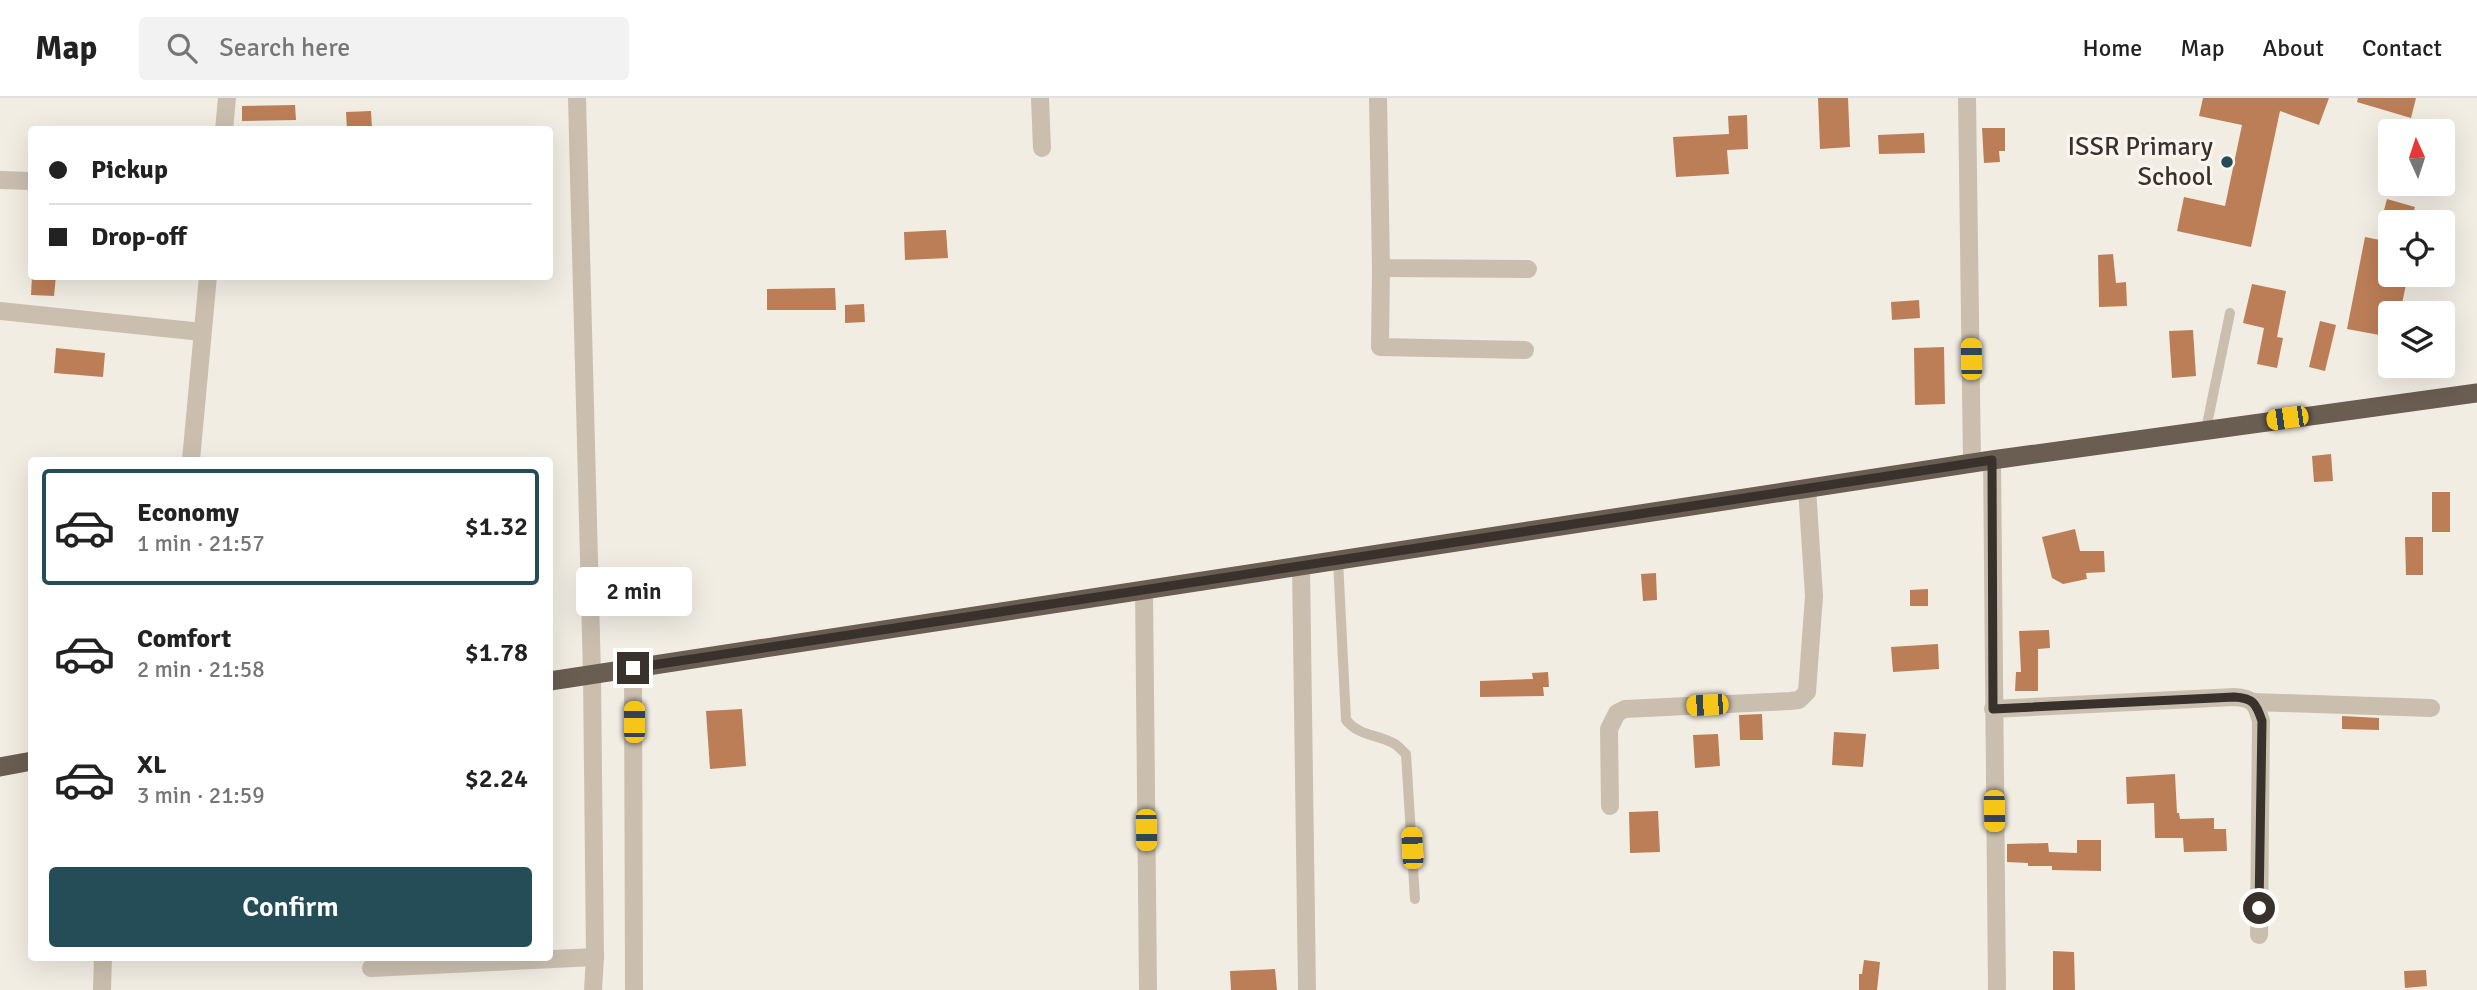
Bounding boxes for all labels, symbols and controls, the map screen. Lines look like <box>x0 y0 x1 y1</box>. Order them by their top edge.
search box <box>139 17 629 80</box>
text: Map <box>35 28 97 69</box>
icon: search <box>163 29 201 67</box>
text: Search here <box>219 32 350 64</box>
text: Home <box>2082 33 2142 63</box>
text: Map <box>2180 33 2225 63</box>
text: About <box>2263 33 2324 63</box>
text: Contact <box>2362 33 2442 63</box>
north arrow <box>2378 119 2455 196</box>
map controls <box>2378 119 2455 378</box>
place label: ISSR Primary School <box>2067 131 2213 193</box>
text: Pickup <box>91 154 168 186</box>
marker: ISSR Primary School <box>2219 154 2235 170</box>
button: locate <box>2378 210 2455 287</box>
text: Drop-off <box>91 221 187 253</box>
button: layers <box>2378 301 2455 378</box>
car <box>1961 338 1982 380</box>
car <box>2265 405 2310 431</box>
icon: car <box>53 496 116 559</box>
text: Economy <box>137 497 239 529</box>
text: $1.32 <box>465 511 528 543</box>
text: 1 min · 21:57 <box>137 529 265 558</box>
callout: 2 min <box>575 566 691 616</box>
text: 2 min <box>606 577 662 606</box>
icon: car <box>53 622 116 685</box>
text: Comfort <box>137 623 231 655</box>
text: $1.78 <box>465 637 528 669</box>
route end <box>617 652 649 684</box>
text: 2 min · 21:58 <box>137 655 265 684</box>
car <box>1686 693 1729 717</box>
car <box>624 701 645 743</box>
icon: car <box>53 748 116 811</box>
text: XL <box>137 749 167 781</box>
text: $2.24 <box>465 763 528 795</box>
text: 3 min · 21:59 <box>137 781 265 810</box>
car <box>1984 790 2005 832</box>
car <box>1136 809 1157 851</box>
car <box>1401 826 1424 870</box>
button: Confirm <box>49 867 532 947</box>
route start <box>2243 892 2275 924</box>

